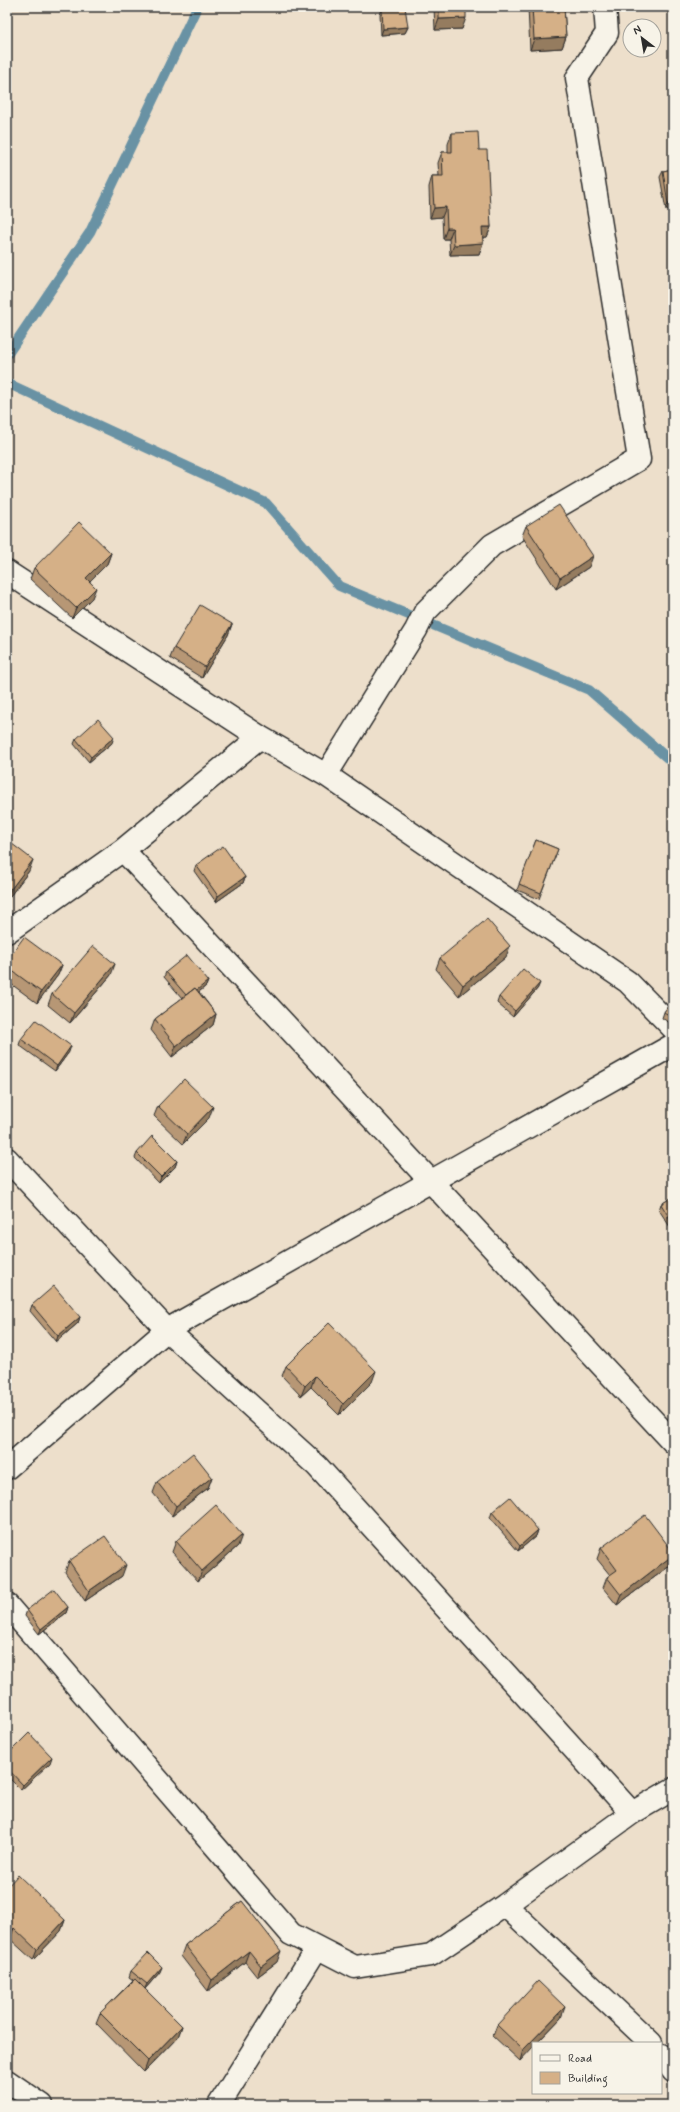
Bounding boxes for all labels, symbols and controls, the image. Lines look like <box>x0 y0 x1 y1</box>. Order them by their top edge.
north arrow <box>622 18 662 58</box>
text: N <box>631 22 644 38</box>
legend <box>532 2042 662 2094</box>
text: Road <box>568 2051 592 2067</box>
text: Building <box>568 2071 608 2088</box>

